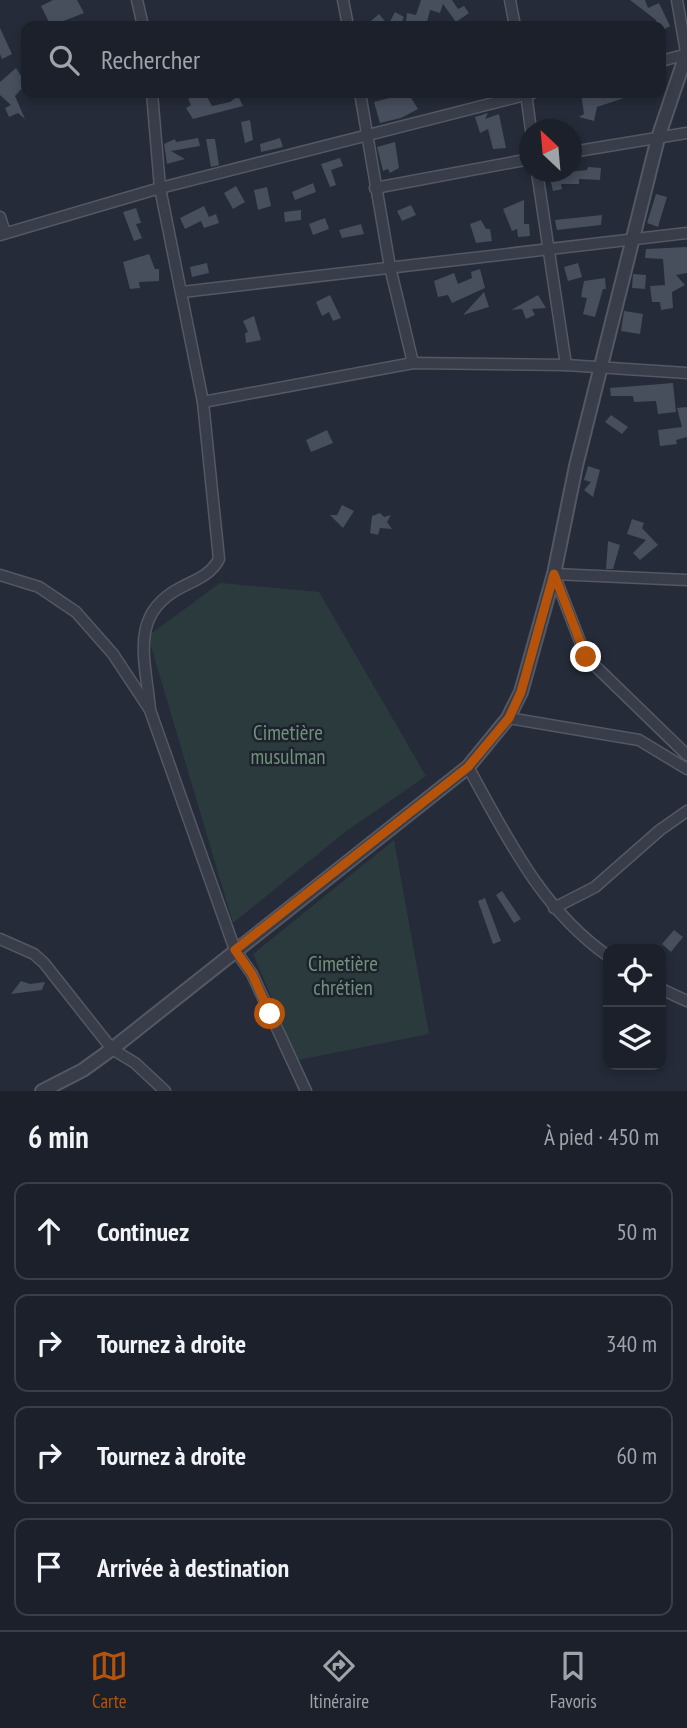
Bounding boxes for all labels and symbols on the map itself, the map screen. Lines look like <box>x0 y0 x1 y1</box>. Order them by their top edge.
north arrow <box>519 119 582 182</box>
route end <box>570 641 601 672</box>
park label: Cimetière musulman <box>250 719 326 770</box>
park label: Cimetière chrétien <box>308 950 378 1001</box>
route start <box>254 998 285 1029</box>

